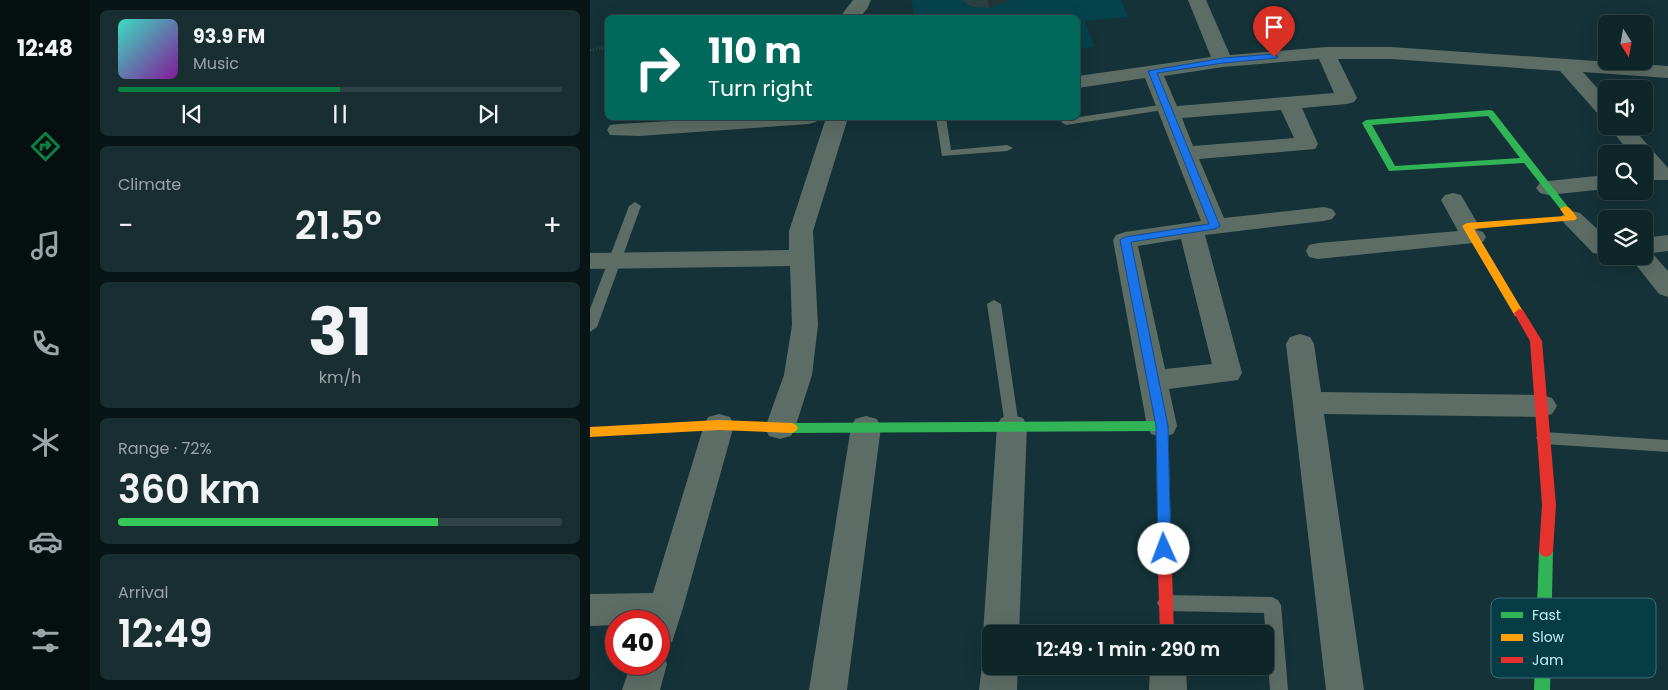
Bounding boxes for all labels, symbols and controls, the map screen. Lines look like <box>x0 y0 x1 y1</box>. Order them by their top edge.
pin <box>1253 6 1295 57</box>
icon: arrive <box>1260 13 1288 41</box>
north arrow <box>1598 15 1652 70</box>
map controls <box>1598 15 1653 265</box>
text: 93.9 FM <box>193 23 265 50</box>
text: 110 m <box>708 26 802 75</box>
text: 12:48 <box>17 33 73 64</box>
icon: right <box>625 35 690 100</box>
text: Music <box>193 52 239 75</box>
text: Turn right <box>708 73 813 104</box>
button: sound <box>1598 80 1653 135</box>
icon: previous <box>178 100 206 128</box>
icon: pause <box>326 100 354 128</box>
icon: next <box>474 100 502 128</box>
icon: directions <box>28 129 63 164</box>
button: search <box>1598 145 1653 200</box>
text: Climate <box>118 173 181 196</box>
text: 21.5° <box>295 199 382 252</box>
text: − <box>118 206 133 245</box>
text: + <box>543 206 562 245</box>
button: layers <box>1598 210 1653 265</box>
icon: music <box>28 228 63 263</box>
text: 31 <box>308 287 372 378</box>
icon: phone <box>28 326 63 361</box>
text: km/h <box>319 366 361 389</box>
icon: climate <box>28 425 63 460</box>
text: Range · 72% <box>118 437 212 460</box>
text: 360 km <box>118 463 261 516</box>
position arrow <box>1137 522 1189 574</box>
icon: car <box>28 524 63 559</box>
text: Arrival <box>118 581 168 604</box>
legend <box>1491 598 1656 678</box>
text: Fast <box>1532 605 1561 625</box>
text: 12:49 <box>118 607 212 660</box>
speed limit sign: 40 <box>605 610 670 675</box>
icon: filters <box>28 623 63 658</box>
text: Slow <box>1532 627 1565 647</box>
text: 12:49 · 1 min · 290 m <box>1036 636 1220 663</box>
text: Jam <box>1532 650 1563 670</box>

